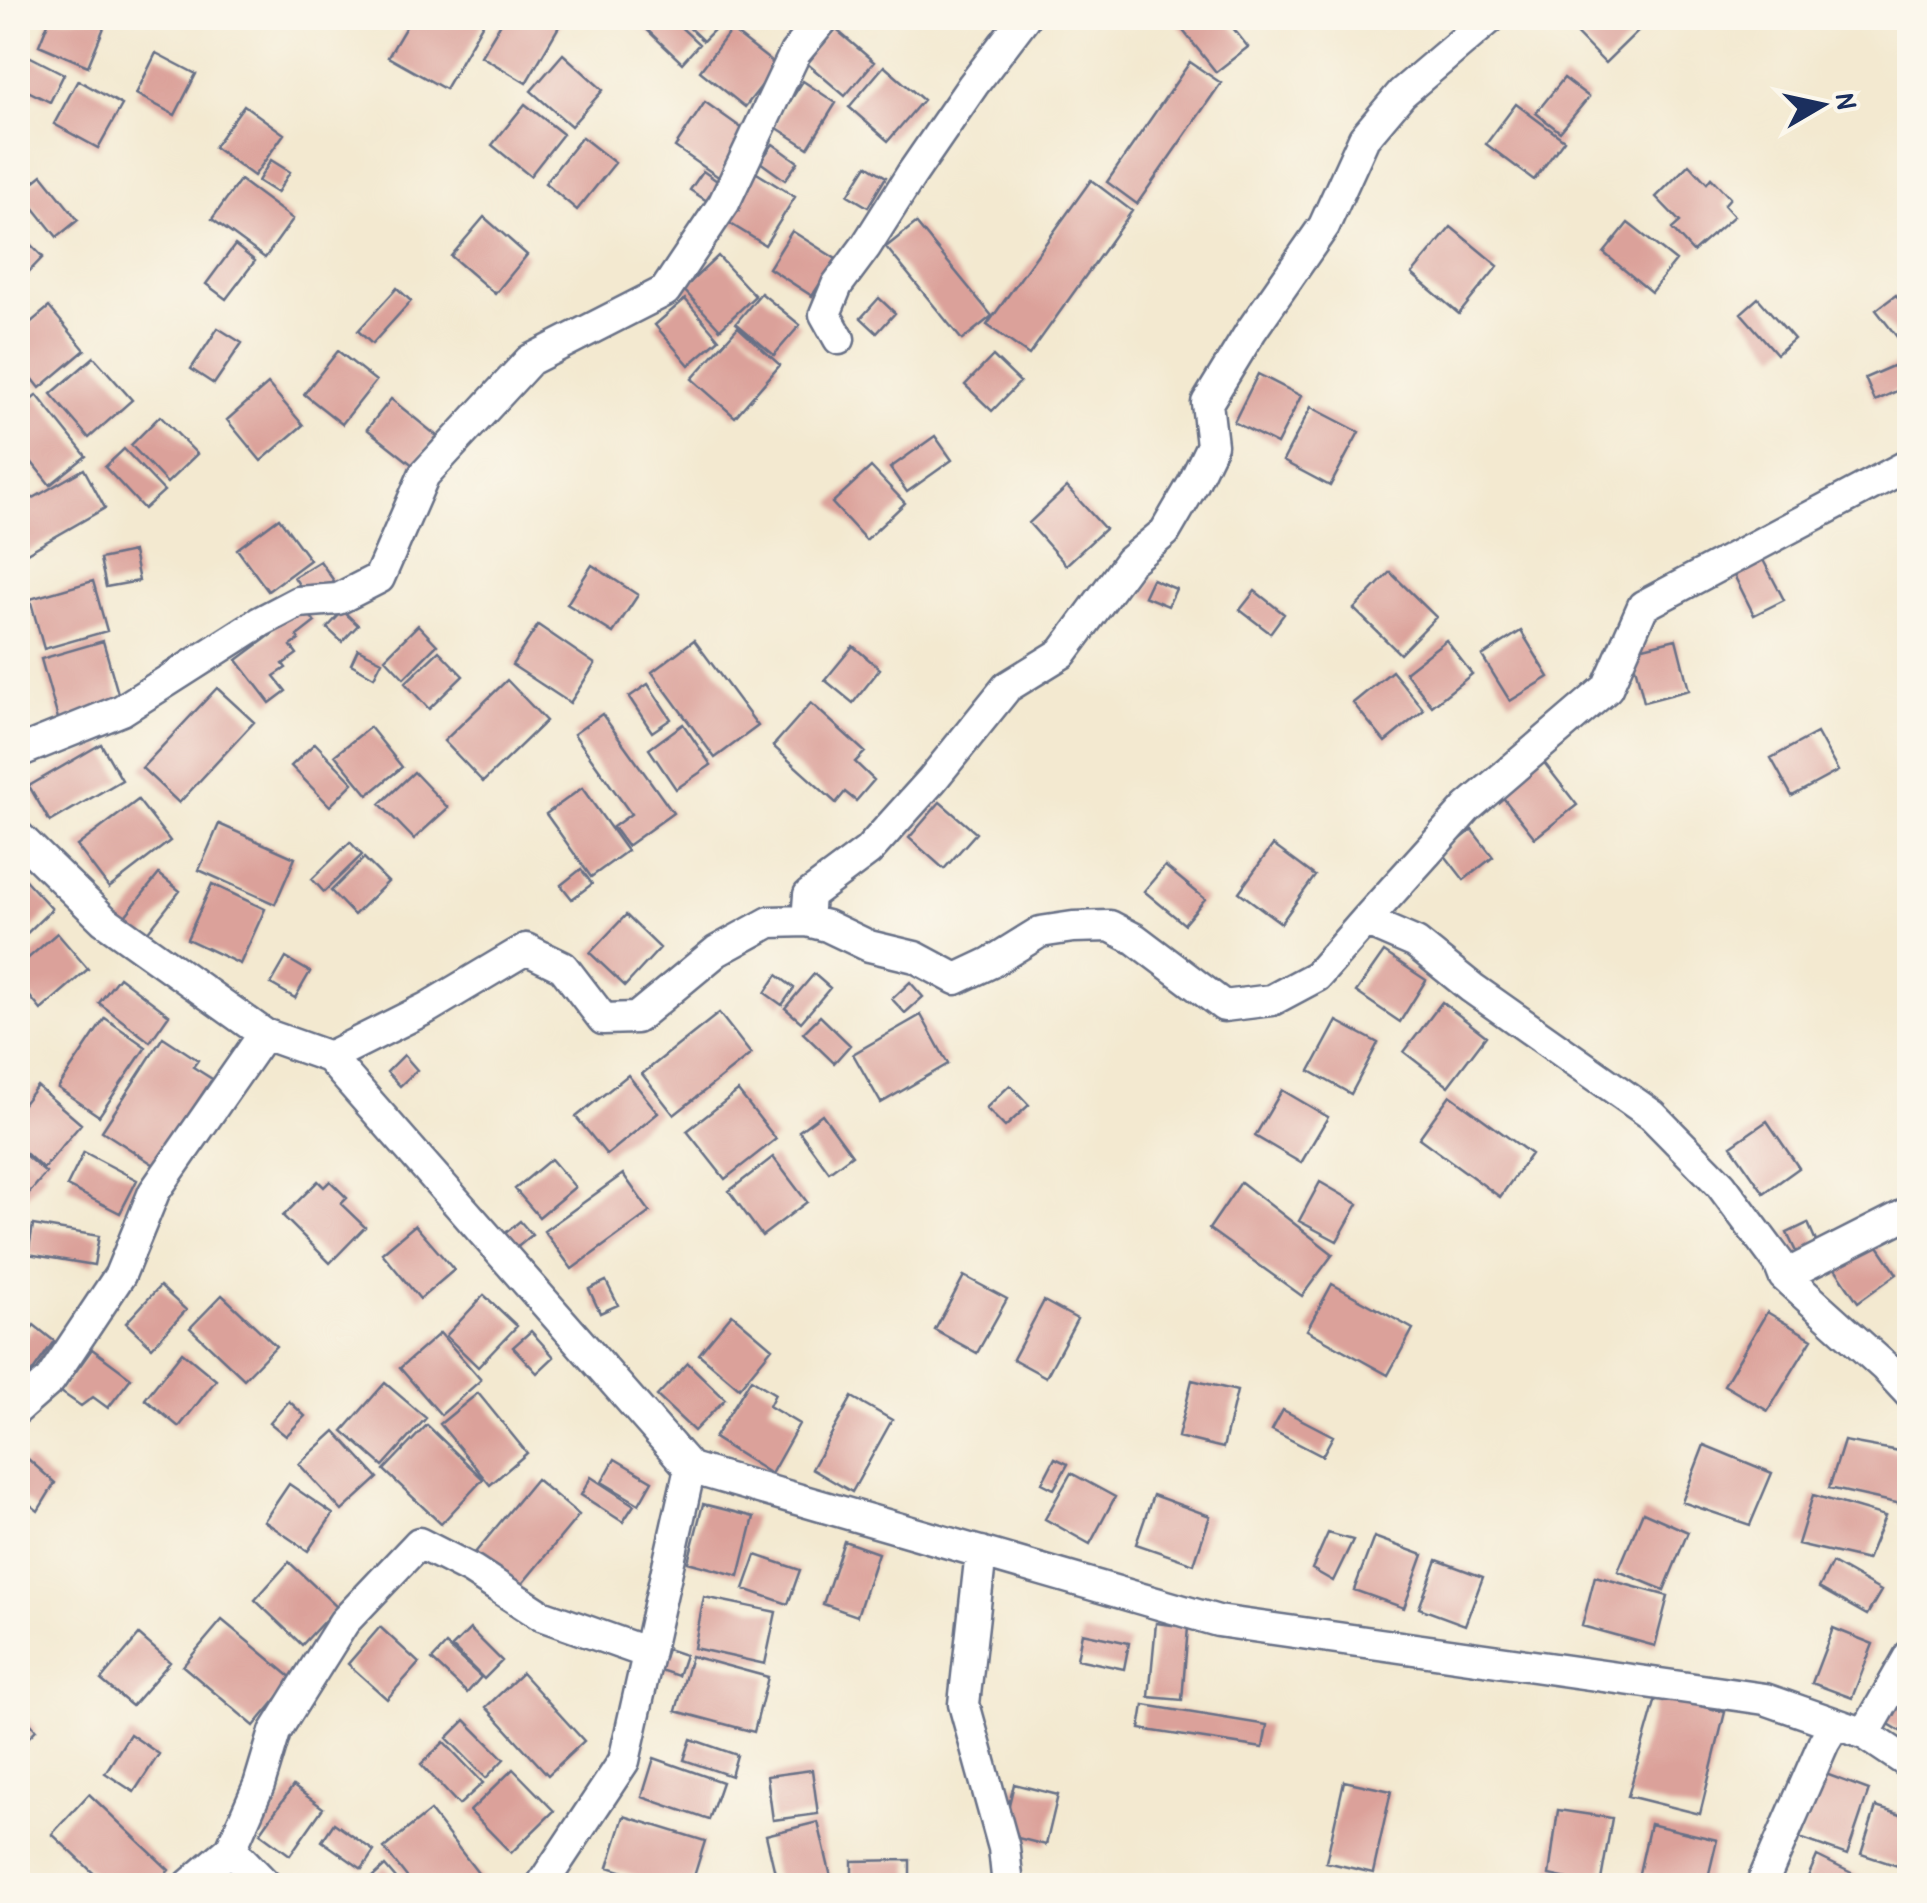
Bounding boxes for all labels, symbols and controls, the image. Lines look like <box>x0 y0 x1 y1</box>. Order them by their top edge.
north arrow <box>1772 55 1872 155</box>
text: N <box>1827 91 1867 112</box>

